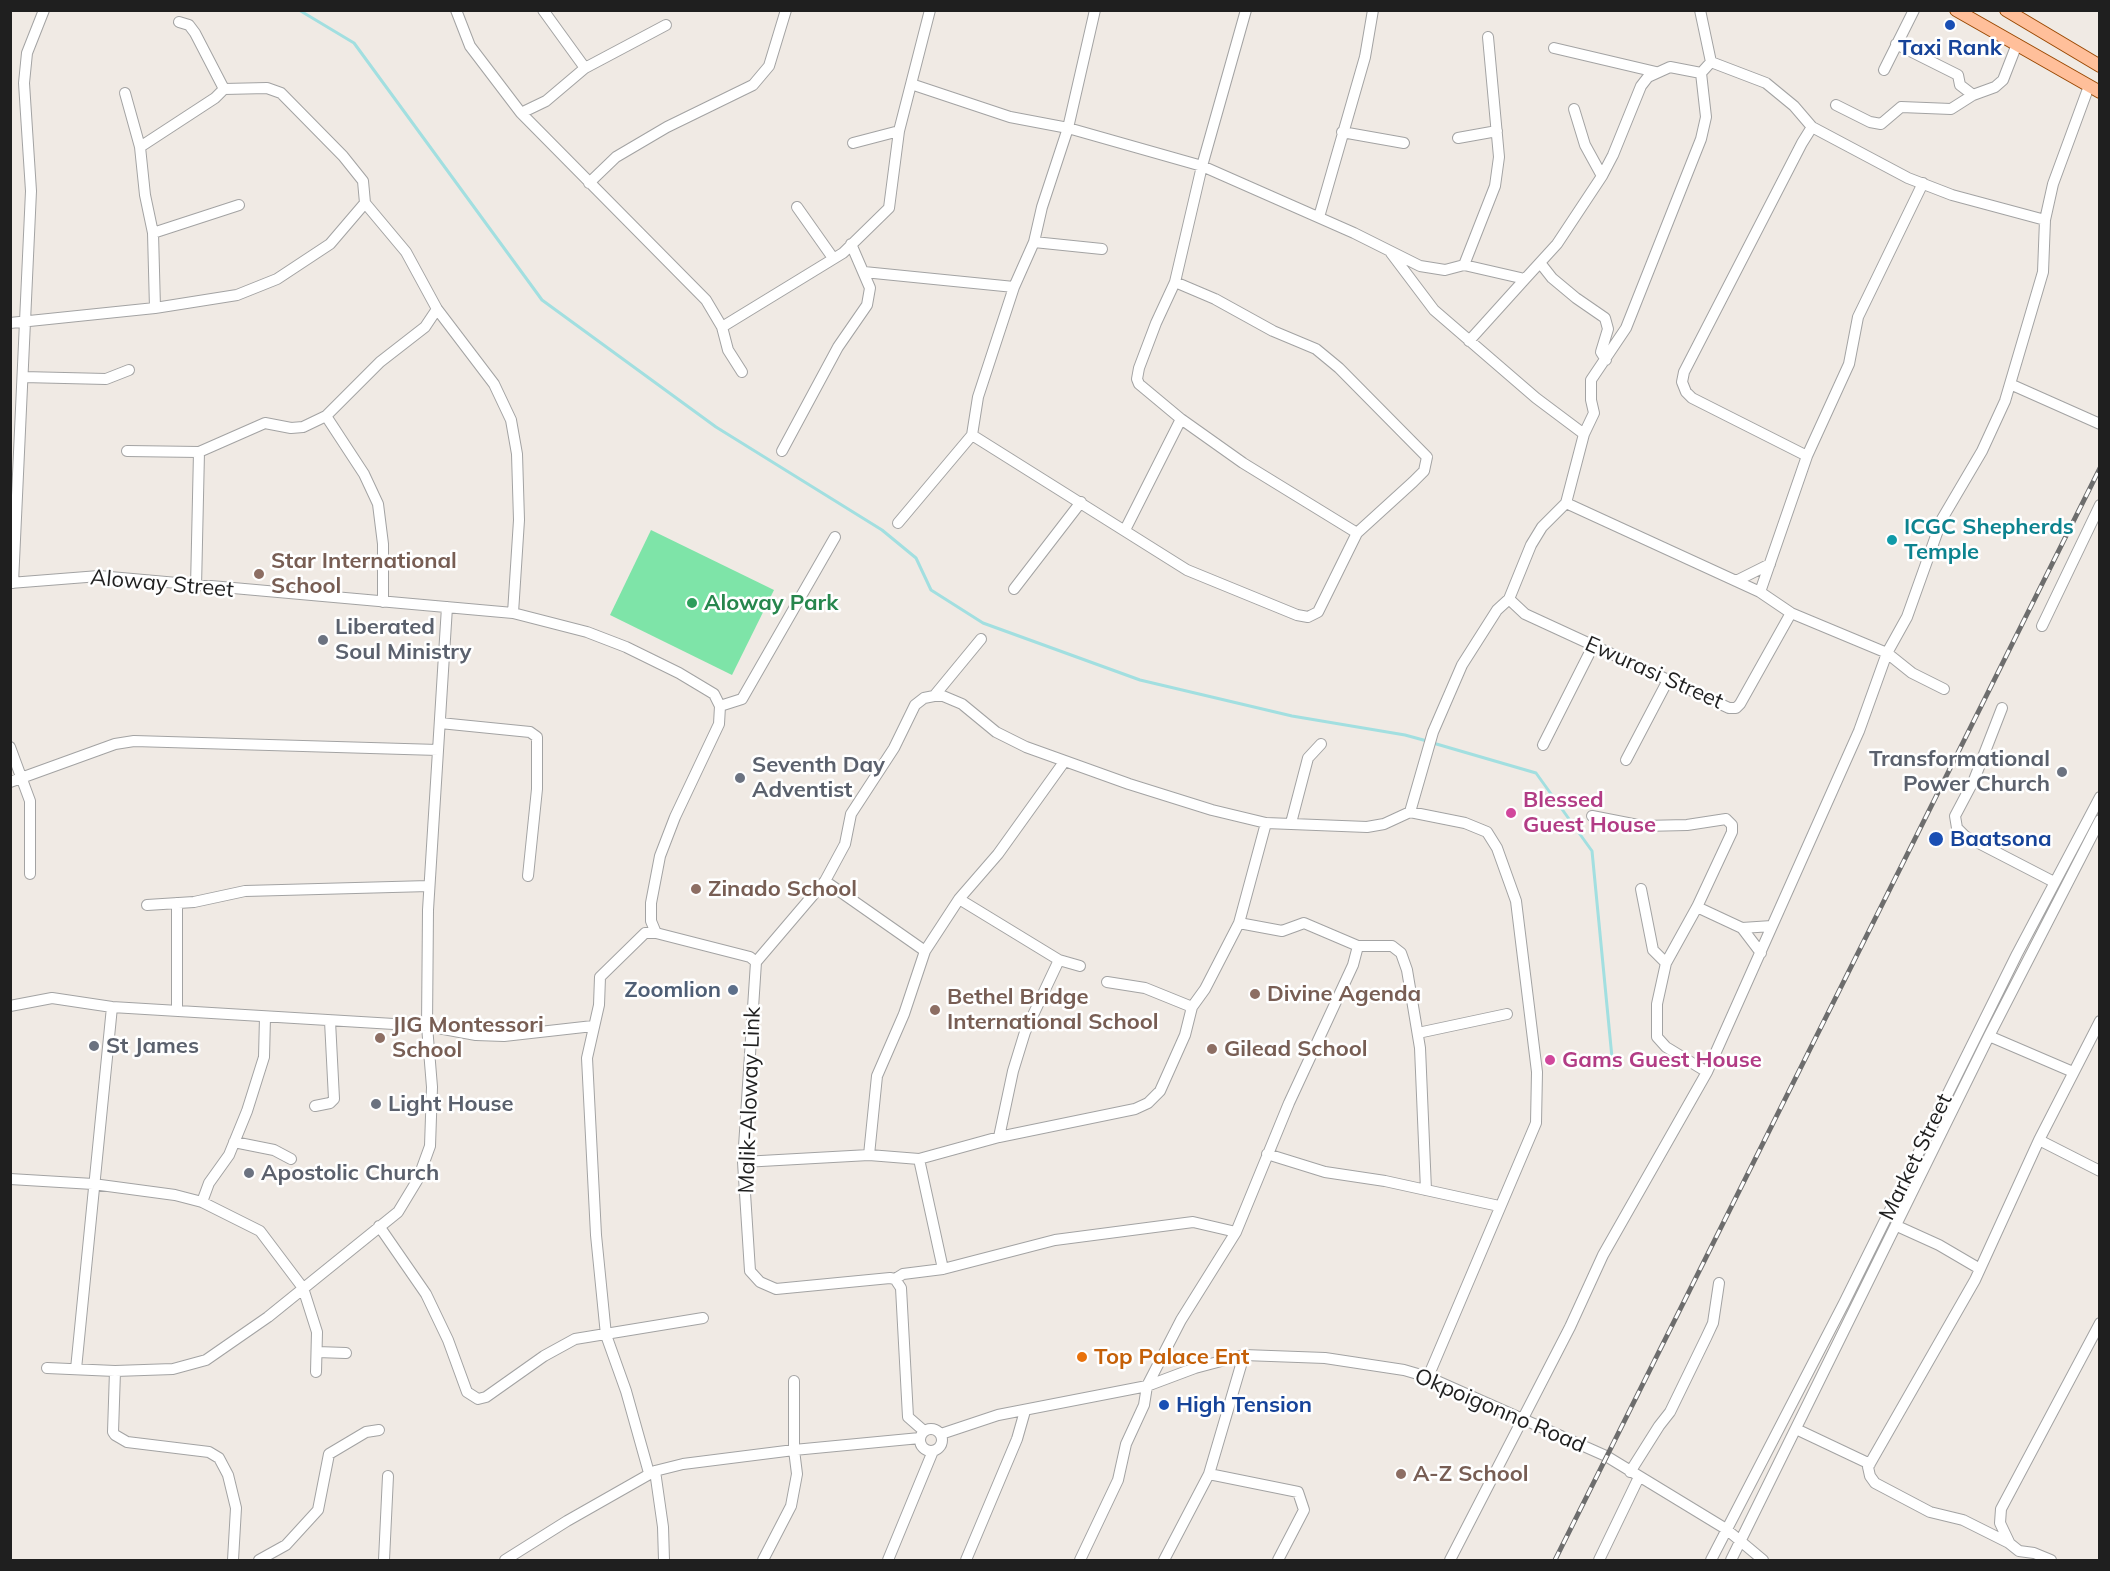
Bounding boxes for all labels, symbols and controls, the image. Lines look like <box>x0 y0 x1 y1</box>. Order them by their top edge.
marker: Taxi Rank <box>1943 18 1957 32</box>
place label: Taxi Rank <box>1898 35 2002 61</box>
place label: ICGC Shepherds Temple <box>1904 514 2074 566</box>
marker: ICGC Shepherds Temple <box>1885 533 1899 547</box>
place label: Star International School <box>271 548 457 600</box>
street label: Aloway Street <box>89 565 235 603</box>
marker: Star International School <box>252 567 266 581</box>
place label: Aloway Park <box>704 590 838 616</box>
marker: Aloway Park <box>685 596 699 610</box>
place label: Liberated Soul Ministry <box>335 614 471 666</box>
street label: Ewurasi Street <box>1581 631 1727 715</box>
marker: Liberated Soul Ministry <box>316 633 330 647</box>
place label: Transformational Power Church <box>1869 746 2050 798</box>
place label: Seventh Day Adventist <box>752 752 885 804</box>
marker: Transformational Power Church <box>2055 765 2069 779</box>
marker: Seventh Day Adventist <box>733 771 747 785</box>
place label: Blessed Guest House <box>1523 787 1656 838</box>
marker: Blessed Guest House <box>1504 806 1518 820</box>
place label: Baatsona <box>1950 826 2052 852</box>
marker: Baatsona <box>1927 830 1945 848</box>
place label: Zinado School <box>708 876 857 902</box>
marker: Zinado School <box>689 882 703 896</box>
place label: Zoomlion <box>624 977 721 1003</box>
place label: Divine Agenda <box>1267 981 1421 1007</box>
marker: Zoomlion <box>726 983 740 997</box>
place label: Bethel Bridge International School <box>947 984 1158 1036</box>
marker: Divine Agenda <box>1248 987 1262 1001</box>
marker: Bethel Bridge International School <box>928 1003 942 1017</box>
street label: Malik-Aloway Link <box>734 1006 766 1194</box>
place label: JIG Montessori School <box>392 1012 544 1064</box>
marker: JIG Montessori School <box>373 1031 387 1045</box>
place label: St James <box>106 1033 199 1059</box>
place label: Gilead School <box>1224 1036 1367 1062</box>
marker: St James <box>87 1039 101 1053</box>
marker: Gilead School <box>1205 1042 1219 1056</box>
place label: Gams Guest House <box>1562 1047 1762 1073</box>
marker: Gams Guest House <box>1543 1053 1557 1067</box>
street label: Market Street <box>1874 1089 1958 1225</box>
place label: Light House <box>388 1091 514 1117</box>
marker: Light House <box>369 1097 383 1111</box>
place label: Apostolic Church <box>261 1160 439 1186</box>
marker: Apostolic Church <box>242 1166 256 1180</box>
place label: Top Palace Ent <box>1094 1344 1249 1370</box>
marker: Top Palace Ent <box>1075 1350 1089 1364</box>
street label: Okpoigonno Road <box>1411 1363 1589 1459</box>
place label: High Tension <box>1176 1392 1312 1418</box>
marker: High Tension <box>1157 1398 1171 1412</box>
place label: A-Z School <box>1413 1461 1528 1487</box>
marker: A-Z School <box>1394 1467 1408 1481</box>

